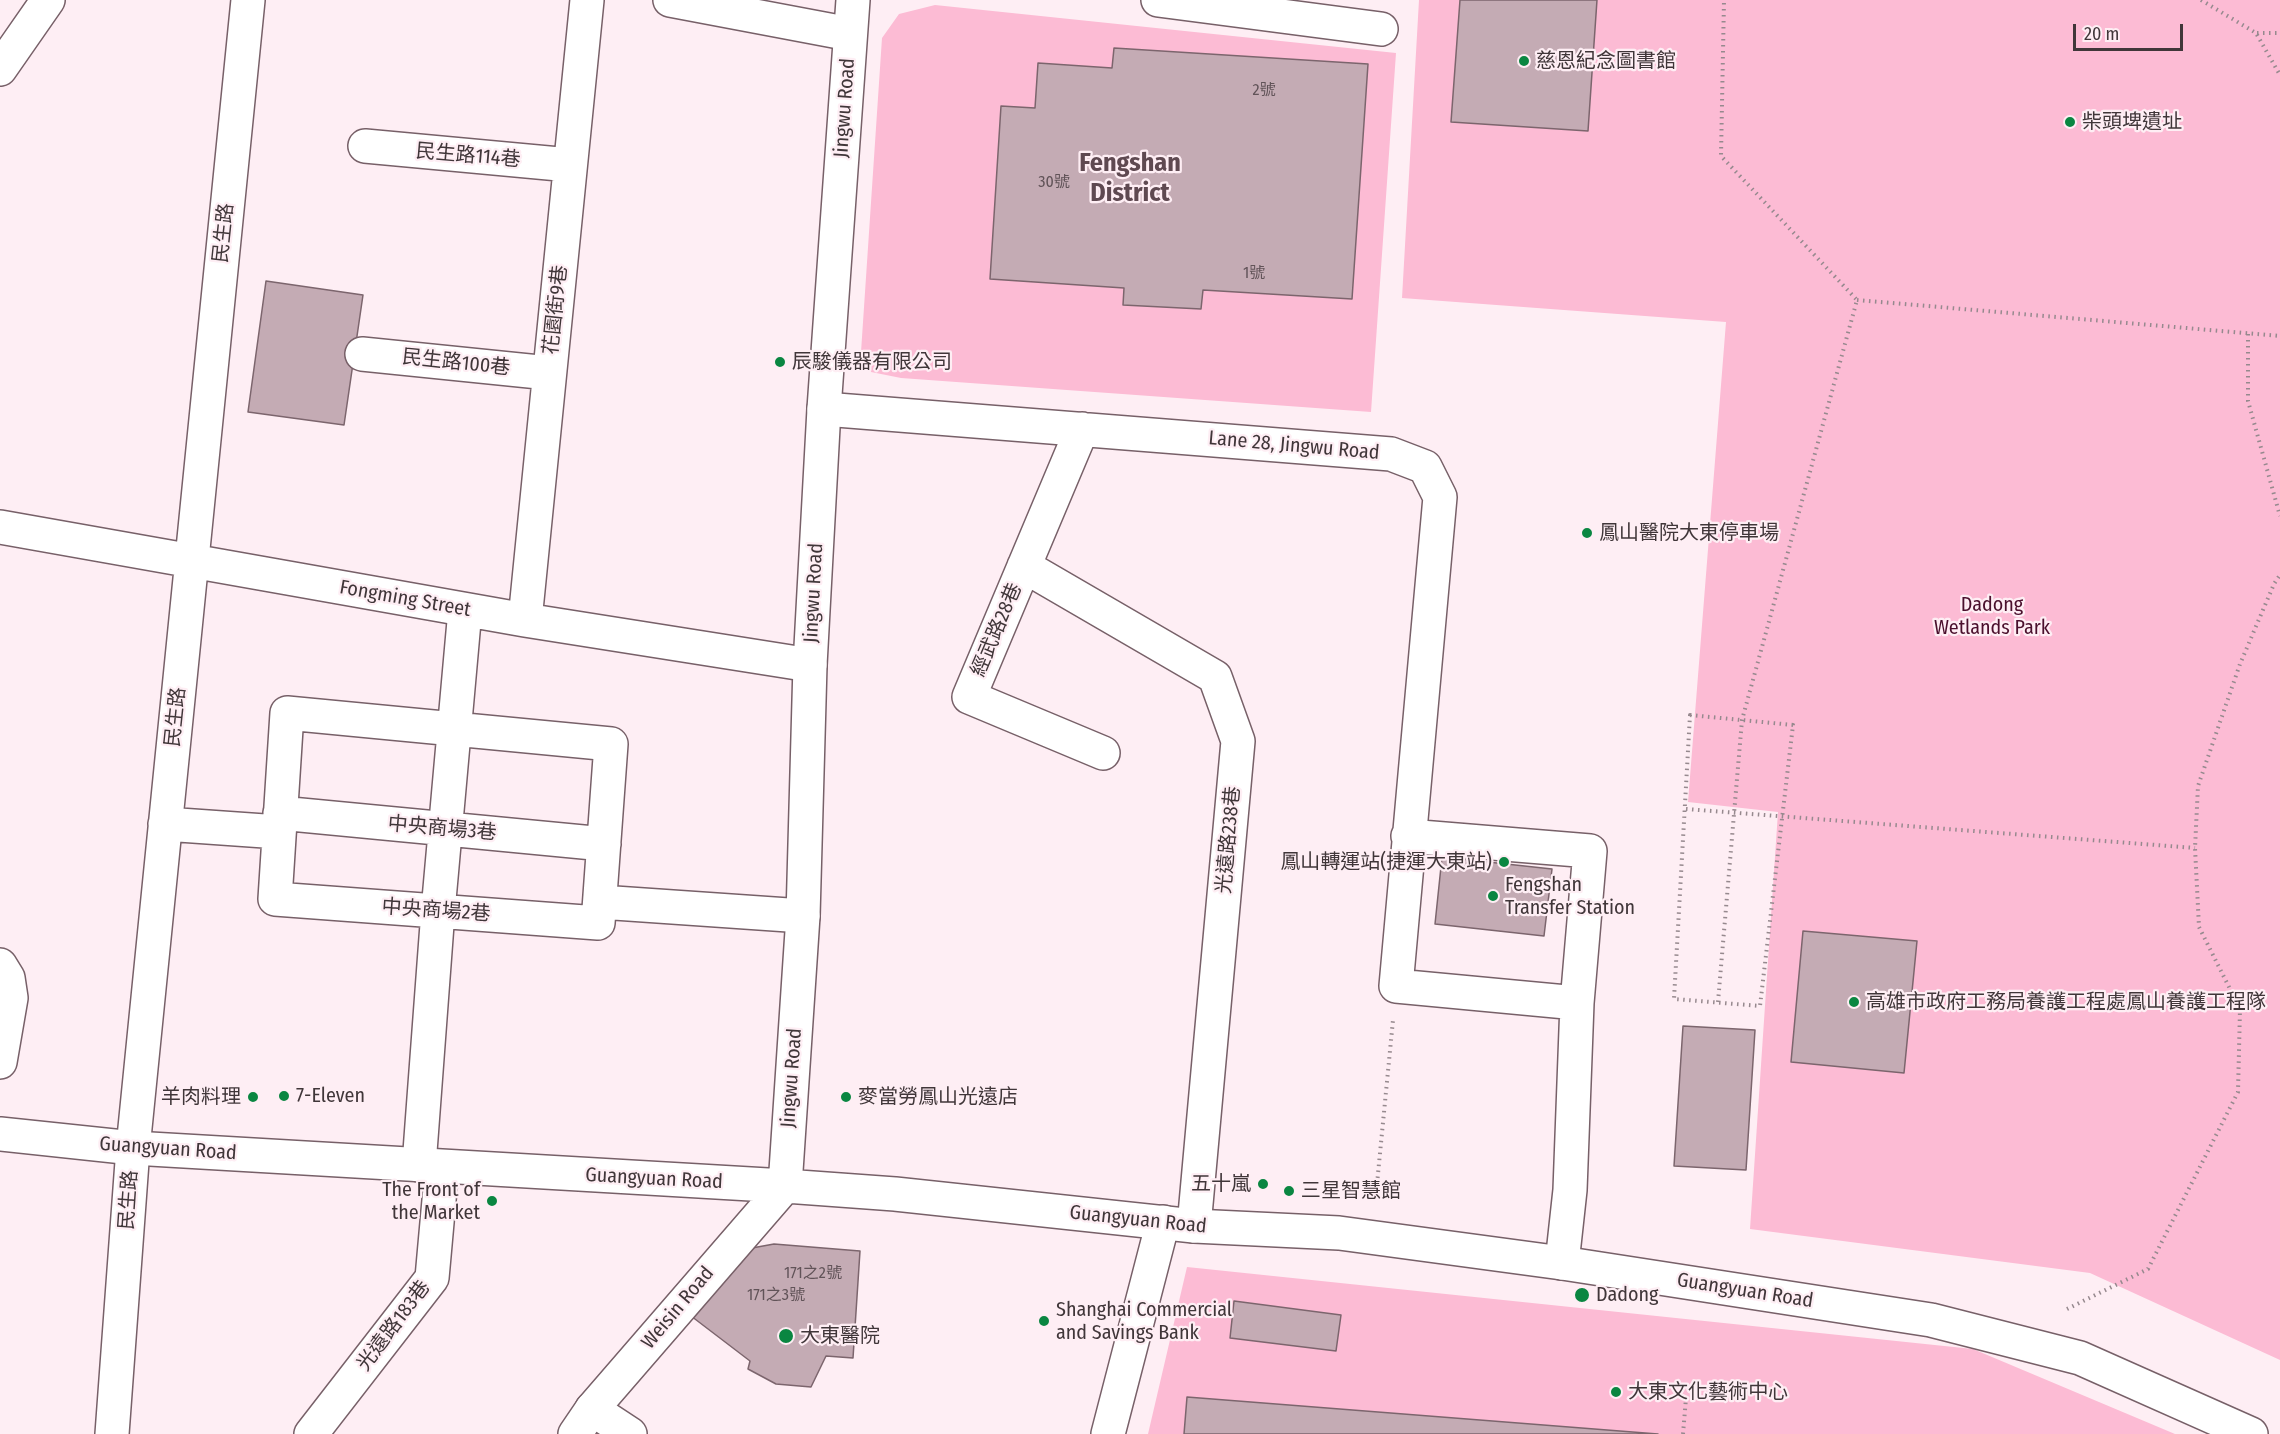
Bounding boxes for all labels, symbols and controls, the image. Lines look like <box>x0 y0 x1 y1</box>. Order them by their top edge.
scale bar <box>2076 12 2186 50</box>
text: 20 m <box>2084 23 2119 45</box>
place label: 慈恩紀念圖書館 <box>1536 49 1676 73</box>
marker: 慈恩紀念圖書館 <box>1517 54 1531 68</box>
street label: Jingwu Road <box>830 57 860 159</box>
house number: 2號 <box>1252 81 1276 101</box>
place label: 柴頭埤遺址 <box>2082 110 2182 134</box>
marker: 柴頭埤遺址 <box>2063 115 2077 129</box>
street label: 民生路114巷 <box>415 139 521 173</box>
district label: Fengshan District <box>1079 148 1181 210</box>
house number: 30號 <box>1038 173 1070 193</box>
street label: 民生路 <box>209 202 239 264</box>
street label: 花園街9巷 <box>539 264 573 356</box>
house number: 1號 <box>1243 264 1265 284</box>
street label: 民生路100巷 <box>401 345 511 381</box>
place label: 辰駿儀器有限公司 <box>792 350 952 374</box>
marker: 辰駿儀器有限公司 <box>773 355 787 369</box>
street label: Lane 28, Jingwu Road <box>1208 427 1380 465</box>
place label: 鳳山醫院大東停車場 <box>1599 521 1779 545</box>
marker: 鳳山醫院大東停車場 <box>1580 526 1594 540</box>
street label: Jingwu Road <box>799 542 829 644</box>
street label: Fongming Street <box>338 576 472 622</box>
street label: 經武路28巷 <box>967 580 1027 680</box>
park label: Dadong Wetlands Park <box>1934 593 2050 640</box>
street label: 民生路 <box>161 686 191 748</box>
street label: 光遠路238巷 <box>1212 785 1246 895</box>
street label: 中央商場3巷 <box>387 812 497 846</box>
place label: 鳳山轉運站(捷運大東站) <box>1280 850 1492 874</box>
marker: 鳳山轉運站(捷運大東站) <box>1497 855 1511 869</box>
place label: Fengshan Transfer Station <box>1505 873 1635 920</box>
marker: Fengshan Transfer Station <box>1486 889 1500 903</box>
street label: 中央商場2巷 <box>381 895 491 927</box>
place label: 高雄市政府工務局養護工程處鳳山養護工程隊 <box>1866 990 2266 1014</box>
marker: 高雄市政府工務局養護工程處鳳山養護工程隊 <box>1847 995 1861 1009</box>
street label: Jingwu Road <box>777 1027 807 1129</box>
place label: 7-Eleven <box>296 1084 365 1108</box>
place label: 羊肉料理 <box>161 1085 241 1109</box>
place label: 麥當勞鳳山光遠店 <box>858 1085 1018 1109</box>
marker: 7-Eleven <box>277 1089 291 1103</box>
marker: 羊肉料理 <box>246 1090 260 1104</box>
marker: 麥當勞鳳山光遠店 <box>839 1090 853 1104</box>
street label: Guangyuan Road <box>99 1132 237 1166</box>
street label: Guangyuan Road <box>585 1163 723 1195</box>
street label: 民生路 <box>115 1169 143 1231</box>
place label: 五十嵐 <box>1191 1172 1251 1196</box>
marker: 五十嵐 <box>1256 1177 1270 1191</box>
place label: The Front of the Market <box>382 1178 480 1225</box>
place label: 三星智慧館 <box>1301 1179 1401 1203</box>
marker: 三星智慧館 <box>1282 1184 1296 1198</box>
marker: The Front of the Market <box>485 1194 499 1208</box>
street label: Guangyuan Road <box>1068 1201 1208 1239</box>
street label: Weisin Road <box>637 1262 719 1354</box>
house number: 171之2號 <box>784 1264 842 1284</box>
street label: Guangyuan Road <box>1675 1268 1815 1314</box>
street label: 光遠路183巷 <box>352 1276 436 1376</box>
place label: Dadong <box>1596 1283 1658 1307</box>
house number: 171之3號 <box>747 1286 805 1306</box>
marker: Dadong <box>1573 1286 1591 1304</box>
place label: Shanghai Commercial and Savings Bank <box>1056 1298 1232 1345</box>
marker: Shanghai Commercial and Savings Bank <box>1037 1314 1051 1328</box>
place label: 大東醫院 <box>800 1324 880 1348</box>
marker: 大東醫院 <box>777 1327 795 1345</box>
place label: 大東文化藝術中心 <box>1628 1380 1788 1404</box>
marker: 大東文化藝術中心 <box>1609 1385 1623 1399</box>

